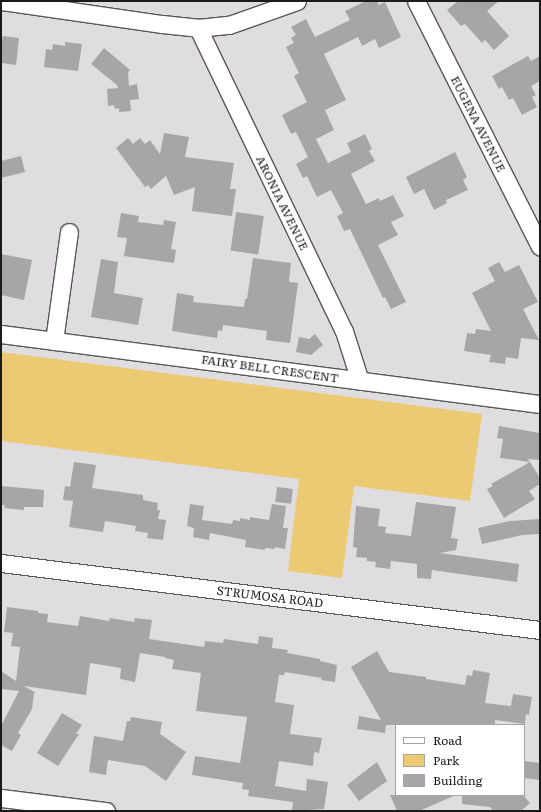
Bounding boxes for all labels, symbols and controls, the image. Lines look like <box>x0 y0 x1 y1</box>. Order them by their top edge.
street label: EUGENA AVENUE <box>448 74 508 174</box>
street label: ARONIA AVENUE <box>253 153 311 253</box>
street label: FAIRY BELL CRESCENT <box>200 352 340 386</box>
street label: STRUMOSA ROAD <box>216 583 324 611</box>
legend <box>395 724 525 796</box>
text: Road <box>433 731 462 749</box>
text: Park <box>433 751 459 769</box>
text: Building <box>433 771 482 789</box>

